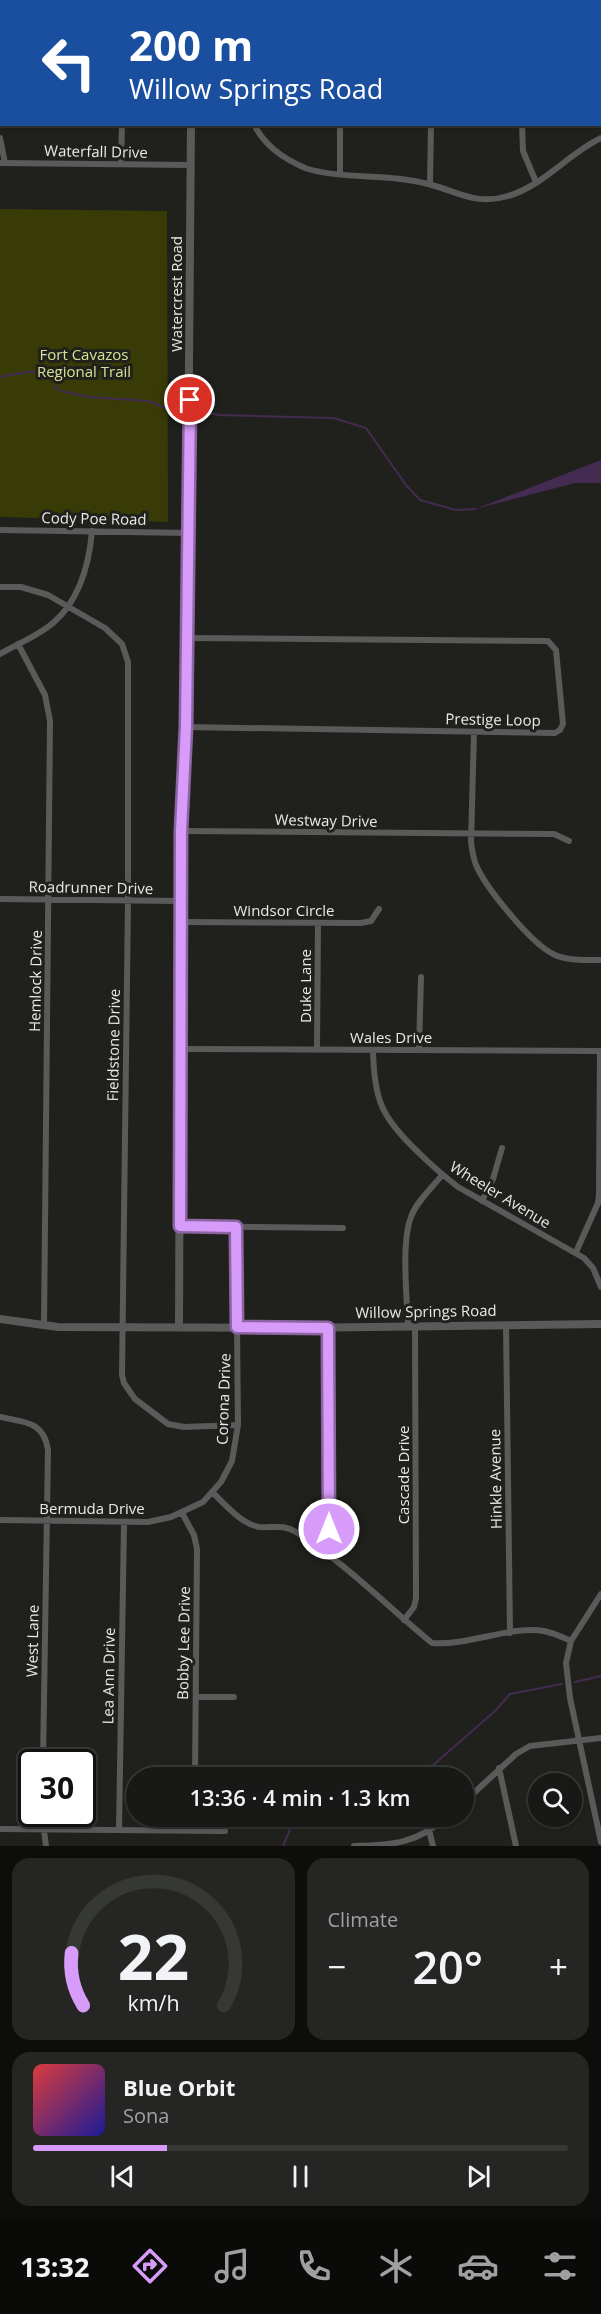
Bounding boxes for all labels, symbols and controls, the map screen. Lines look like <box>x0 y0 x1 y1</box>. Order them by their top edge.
text: 200 m <box>129 16 253 73</box>
icon: left <box>30 24 108 102</box>
text: Willow Springs Road <box>129 70 383 107</box>
street label: Waterfall Drive <box>44 140 148 162</box>
street label: Watercrest Road <box>166 236 186 352</box>
park label: Fort Cavazos Regional Trail <box>37 344 131 381</box>
pin <box>164 374 215 425</box>
icon: arrive <box>173 383 206 416</box>
street label: Cody Poe Road <box>41 507 147 529</box>
street label: Prestige Loop <box>445 708 541 730</box>
street label: Westway Drive <box>274 809 378 831</box>
street label: Roadrunner Drive <box>29 876 154 898</box>
street label: Windsor Circle <box>234 900 334 920</box>
street label: Hemlock Drive <box>24 930 46 1032</box>
street label: Duke Lane <box>295 949 315 1023</box>
street label: Fieldstone Drive <box>102 988 124 1101</box>
street label: Wales Drive <box>350 1027 432 1047</box>
street label: Wheeler Avenue <box>446 1156 555 1232</box>
street label: Willow Springs Road <box>355 1300 497 1322</box>
street label: Corona Drive <box>211 1353 235 1445</box>
street label: Cascade Drive <box>393 1426 413 1524</box>
street label: Hinkle Avenue <box>484 1429 506 1529</box>
position arrow <box>297 1497 361 1561</box>
street label: Bermuda Drive <box>39 1498 145 1518</box>
street label: Bobby Lee Drive <box>172 1586 194 1700</box>
street label: West Lane <box>21 1605 43 1677</box>
street label: Lea Ann Drive <box>97 1627 119 1725</box>
speed limit sign: 30 <box>18 1749 96 1827</box>
map controls <box>528 1773 582 1827</box>
button: search <box>528 1773 582 1827</box>
text: 13:36 · 4 min · 1.3 km <box>189 1782 411 1812</box>
text: Climate <box>328 1906 398 1933</box>
text: 22 <box>118 1913 189 1998</box>
text: 20° <box>412 1936 483 1997</box>
text: − <box>328 1944 346 1989</box>
text: + <box>549 1944 568 1989</box>
text: km/h <box>127 1988 179 2017</box>
text: Blue Orbit <box>123 2072 235 2102</box>
text: Sona <box>123 2102 169 2129</box>
icon: previous <box>106 2160 139 2193</box>
icon: pause <box>284 2160 317 2193</box>
icon: next <box>462 2160 495 2193</box>
icon: directions <box>129 2245 171 2287</box>
icon: music <box>211 2245 253 2287</box>
icon: phone <box>293 2245 335 2287</box>
icon: climate <box>375 2245 417 2287</box>
icon: car <box>457 2245 499 2287</box>
icon: filters <box>539 2245 581 2287</box>
text: 13:32 <box>20 2248 89 2285</box>

